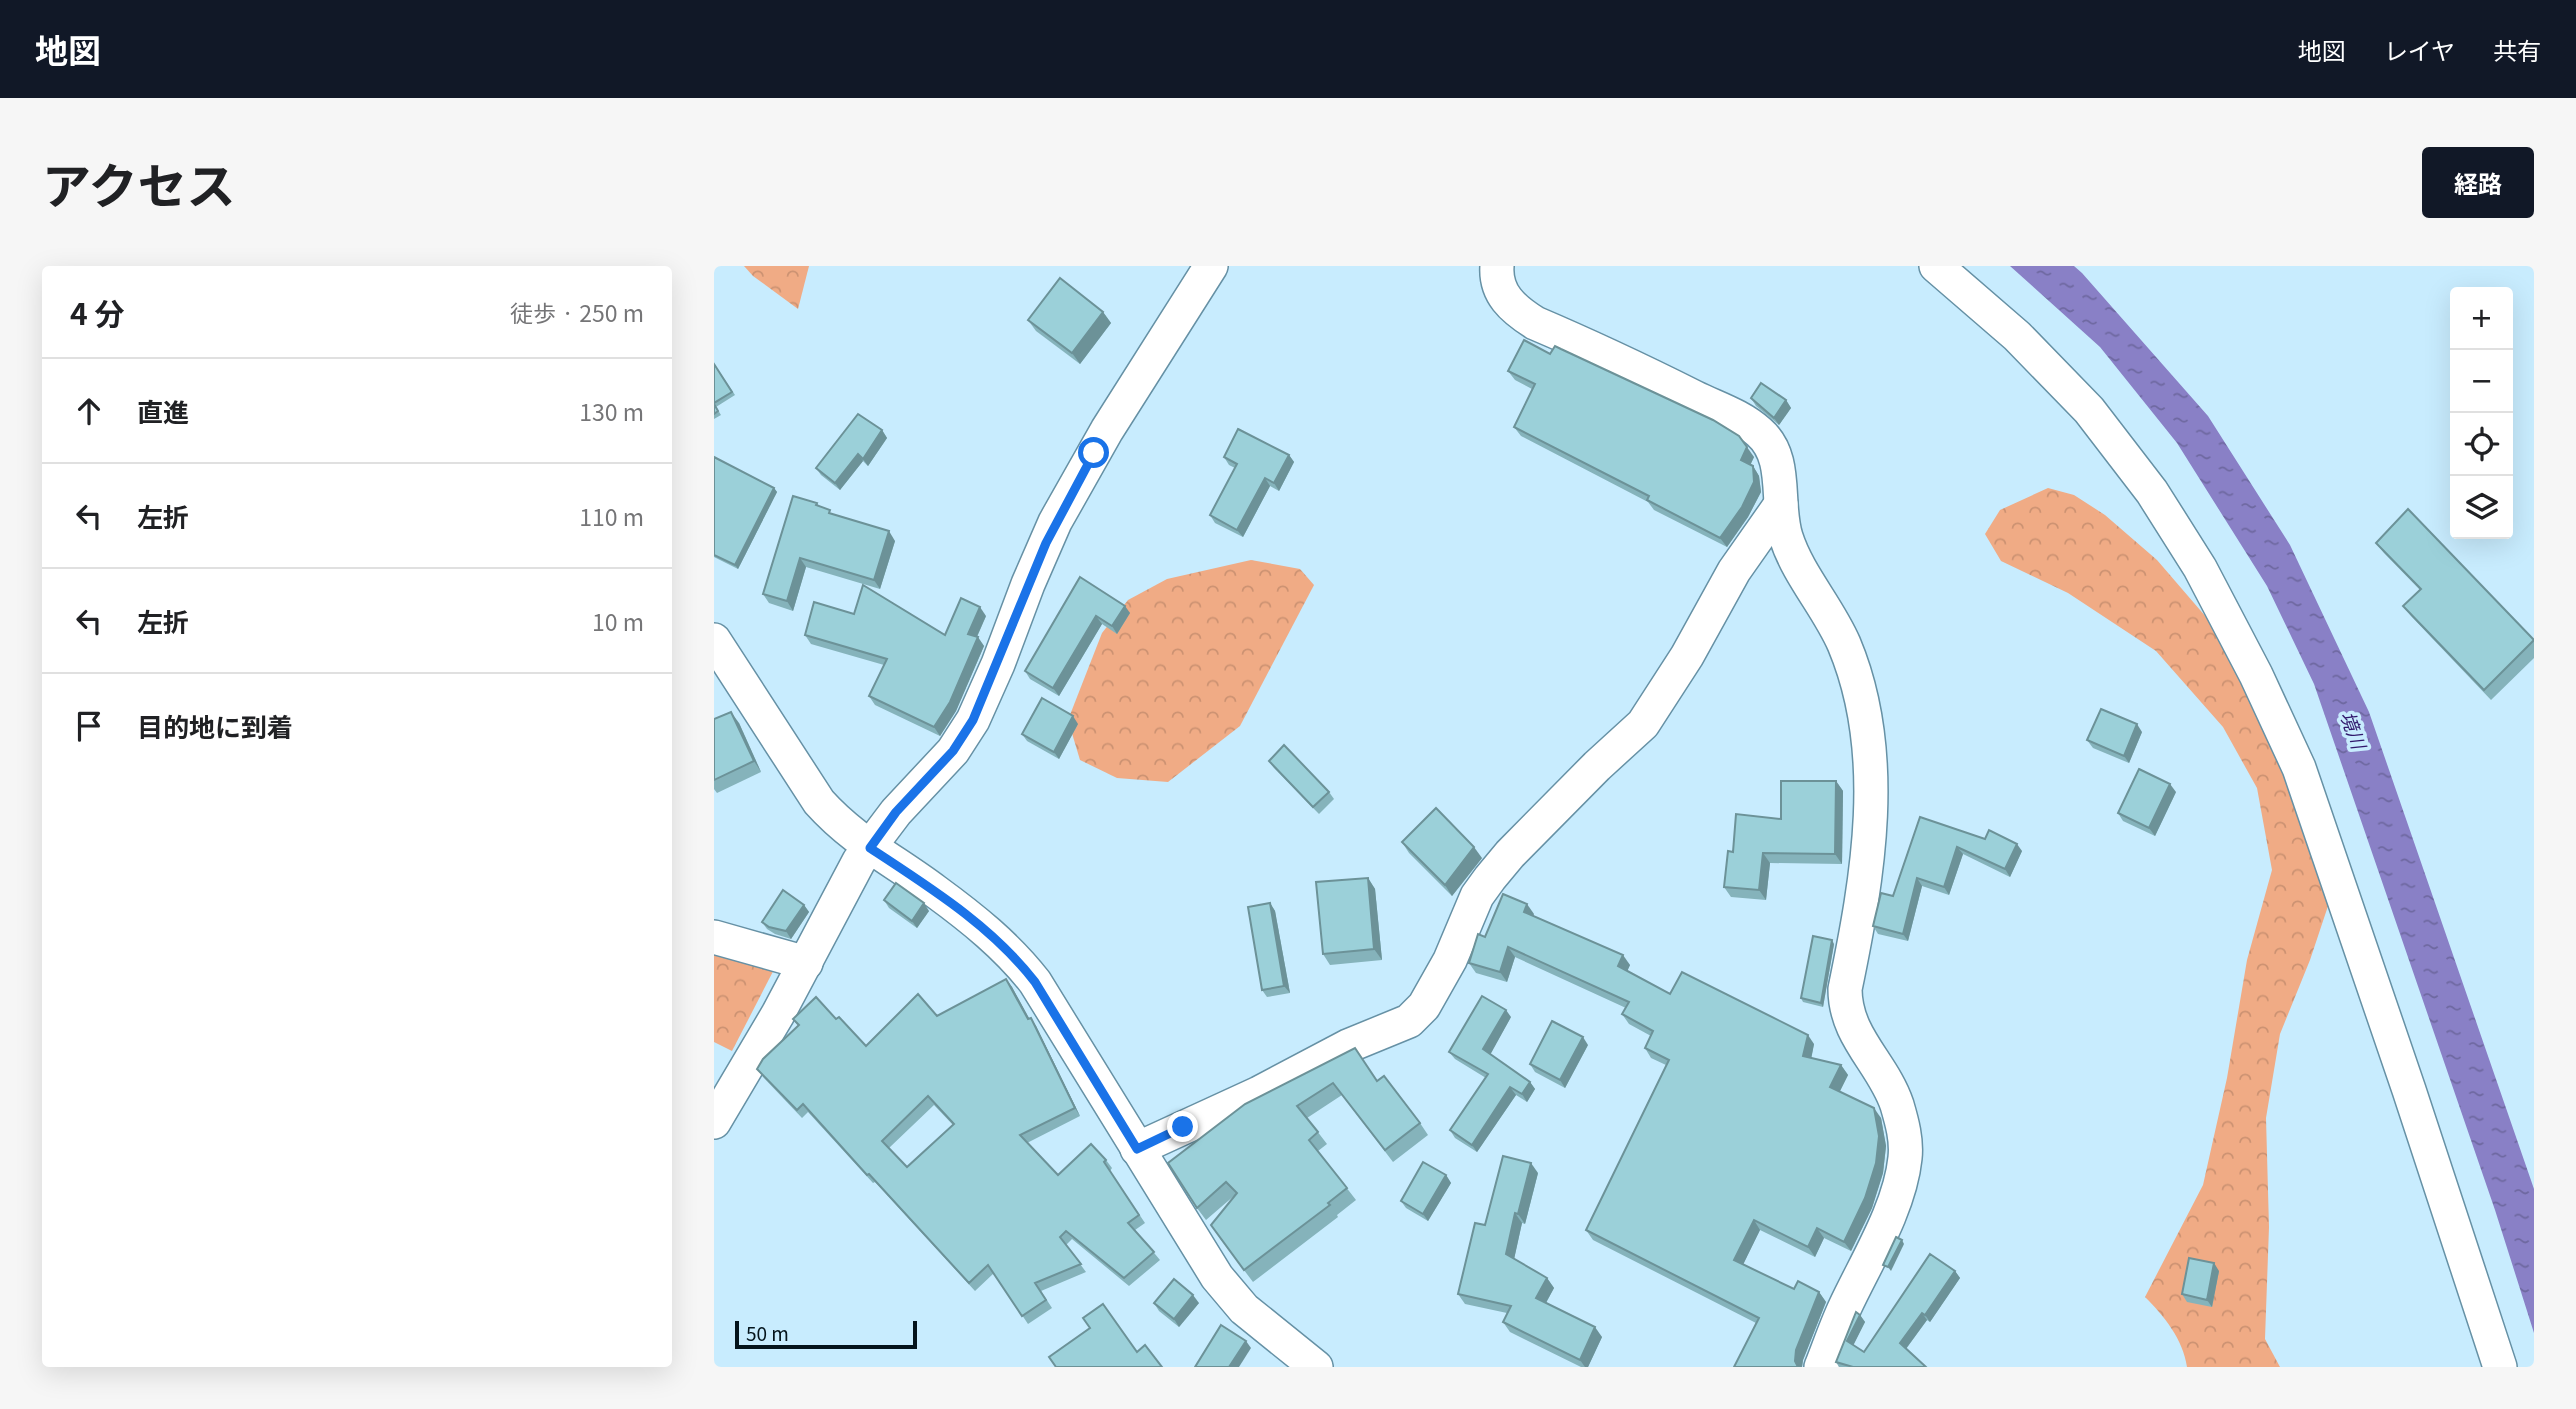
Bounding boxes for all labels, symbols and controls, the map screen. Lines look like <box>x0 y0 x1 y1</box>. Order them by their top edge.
text: 地図 <box>35 25 101 73</box>
text: 地図 <box>2298 32 2346 67</box>
text: レイヤ <box>2384 32 2455 67</box>
text: 共有 <box>2493 32 2541 67</box>
text: アクセス <box>42 147 236 218</box>
button: 経路 <box>2422 147 2534 218</box>
map controls <box>2450 287 2513 539</box>
button: + <box>2450 287 2513 350</box>
text: 4 分 <box>70 290 125 334</box>
text: 徒歩 · 250 m <box>510 295 644 329</box>
button: − <box>2450 350 2513 413</box>
icon: ahead <box>70 392 108 430</box>
text: 直進 <box>137 392 189 429</box>
text: 130 m <box>579 394 644 428</box>
button: locate <box>2450 413 2513 476</box>
route start <box>1078 437 1109 468</box>
button: layers <box>2450 476 2513 539</box>
icon: left <box>70 497 108 535</box>
text: 左折 <box>137 497 189 534</box>
text: 110 m <box>579 499 644 533</box>
icon: left <box>70 602 108 640</box>
text: 左折 <box>137 602 189 639</box>
text: 10 m <box>592 604 644 638</box>
icon: arrive <box>70 707 108 745</box>
text: 目的地に到着 <box>137 707 293 744</box>
water label: 境川 <box>2335 707 2374 754</box>
route end <box>1167 1111 1198 1142</box>
scale bar <box>735 1318 917 1350</box>
text: 50 m <box>746 1319 789 1346</box>

